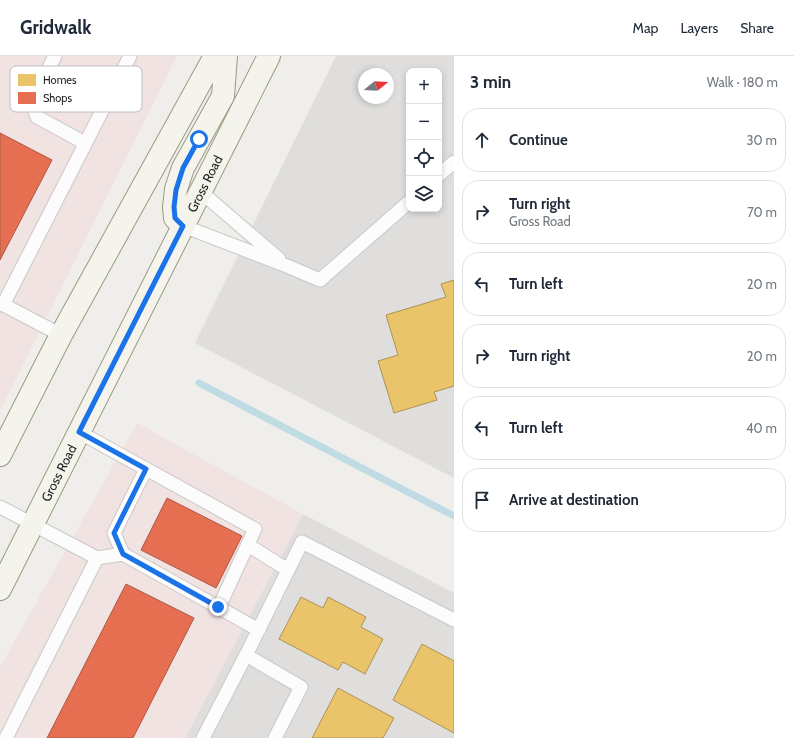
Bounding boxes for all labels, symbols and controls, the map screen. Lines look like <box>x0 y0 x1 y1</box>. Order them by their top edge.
text: Gridwalk <box>20 16 92 39</box>
text: Map <box>633 19 658 37</box>
text: Layers <box>680 19 718 37</box>
text: Share <box>740 19 774 37</box>
legend <box>10 66 142 112</box>
north arrow <box>358 68 394 104</box>
map controls <box>406 68 442 212</box>
button: + <box>406 68 442 104</box>
text: 3 min <box>470 72 511 92</box>
text: Homes <box>43 73 77 87</box>
text: Walk · 180 m <box>707 74 778 90</box>
text: Shops <box>43 91 72 105</box>
button: − <box>406 104 442 140</box>
icon: ahead <box>471 129 493 151</box>
route start <box>190 130 208 148</box>
text: Continue <box>509 131 568 149</box>
text: 30 m <box>747 132 777 148</box>
button: locate <box>406 140 442 176</box>
street label: Gross Road <box>184 153 226 215</box>
button: layers <box>406 176 442 212</box>
text: Turn right <box>509 195 570 213</box>
icon: right <box>471 201 493 223</box>
text: 70 m <box>747 204 777 220</box>
text: Gross Road <box>509 213 571 229</box>
icon: left <box>471 273 493 295</box>
text: Turn left <box>509 275 563 293</box>
text: 20 m <box>747 276 777 292</box>
icon: right <box>471 345 493 367</box>
text: Turn right <box>509 347 570 365</box>
text: 20 m <box>747 348 777 364</box>
icon: left <box>471 417 493 439</box>
text: Turn left <box>509 419 563 437</box>
text: 40 m <box>746 420 777 436</box>
street label: Gross Road <box>38 442 80 504</box>
icon: arrive <box>471 489 493 511</box>
text: Arrive at destination <box>509 491 639 509</box>
route end <box>209 598 227 616</box>

